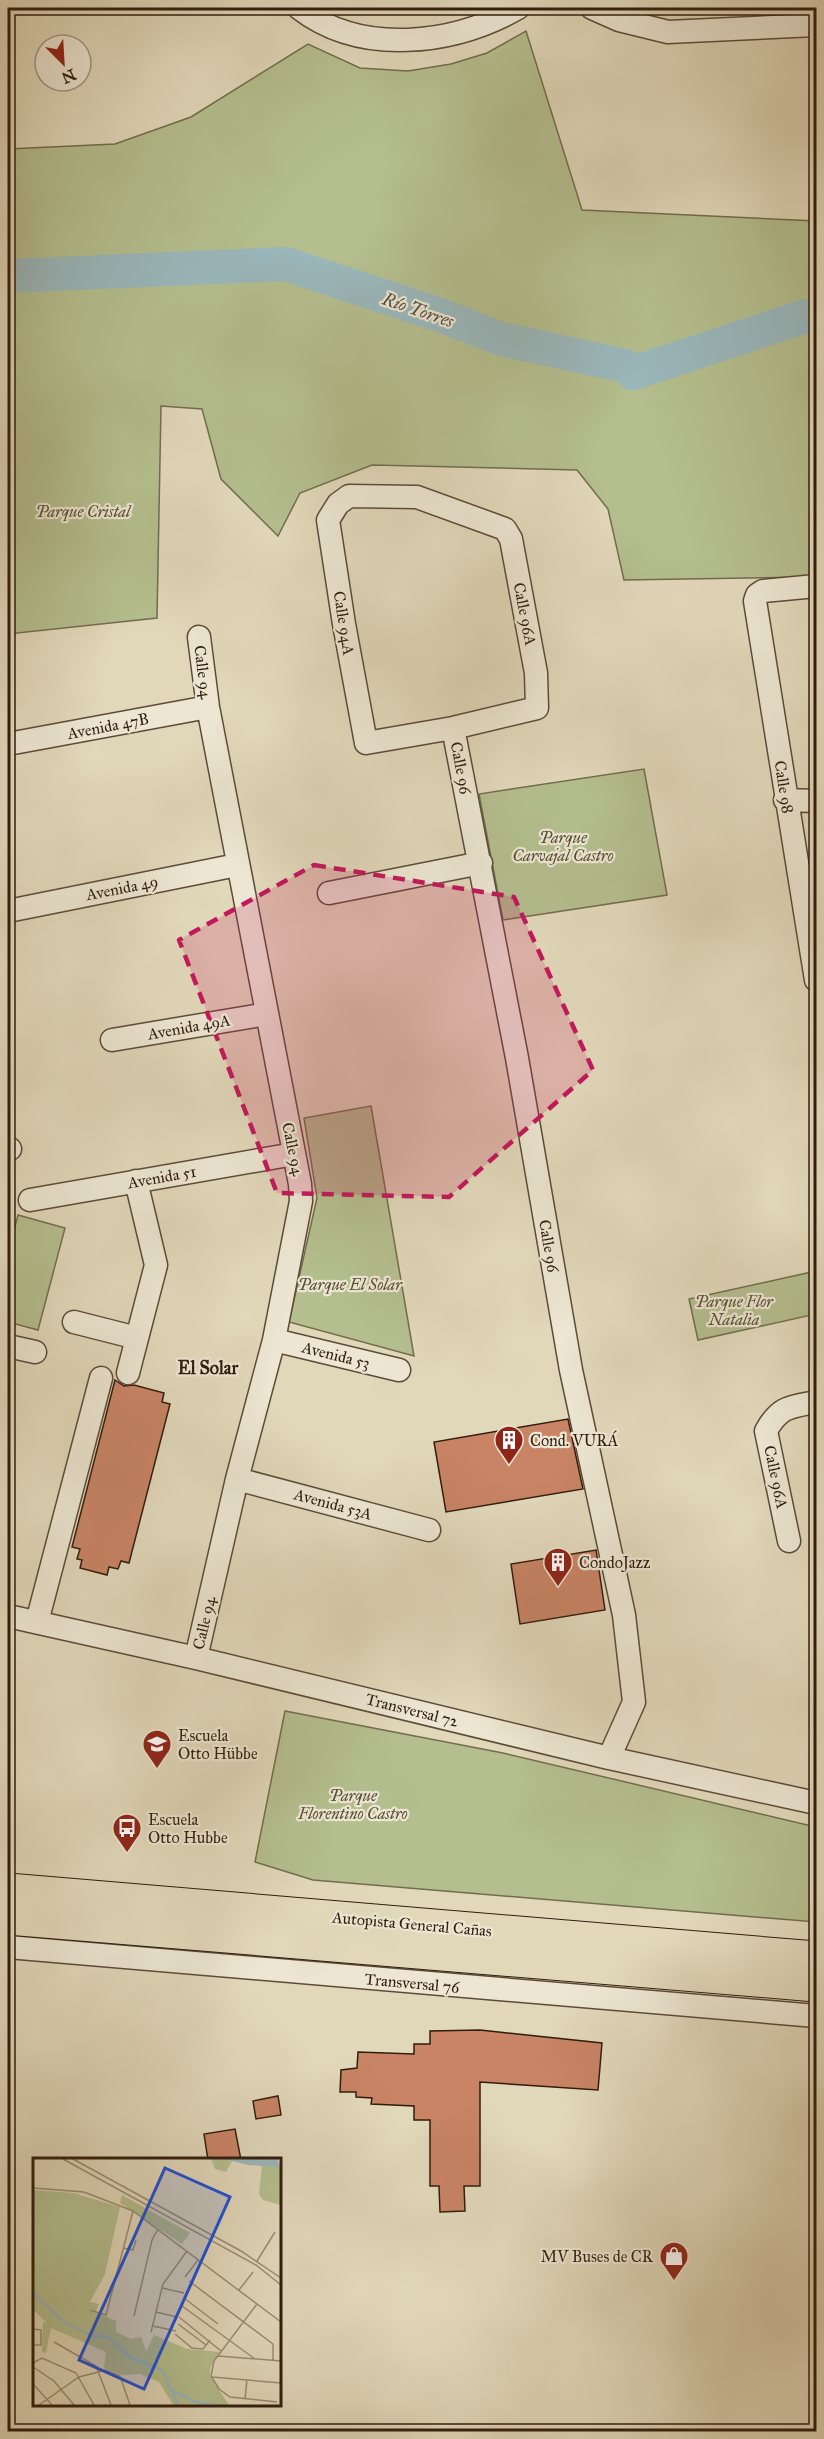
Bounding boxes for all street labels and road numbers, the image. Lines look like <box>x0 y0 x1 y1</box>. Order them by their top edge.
street label: Calle 96A <box>510 581 540 647</box>
street label: Calle 94A <box>330 590 358 657</box>
street label: Calle 94 <box>190 644 216 701</box>
street label: Avenida 47B <box>65 709 150 743</box>
street label: Calle 96 <box>447 740 476 797</box>
street label: Calle 98 <box>770 759 798 815</box>
street label: Avenida 49 <box>83 872 160 904</box>
street label: Avenida 49A <box>145 1010 232 1044</box>
street label: Calle 94 <box>278 1121 308 1178</box>
street label: Avenida 51 <box>125 1162 198 1193</box>
street label: Calle 96 <box>535 1218 563 1275</box>
street label: Avenida 53 <box>299 1337 372 1373</box>
street label: Calle 96A <box>760 1444 792 1510</box>
street label: Avenida 53A <box>291 1484 374 1524</box>
street label: Calle 94 <box>189 1594 220 1651</box>
street label: Transversal 72 <box>364 1689 460 1731</box>
street label: Autopista General Cañas <box>330 1907 493 1940</box>
street label: Transversal 76 <box>364 1969 461 1997</box>

